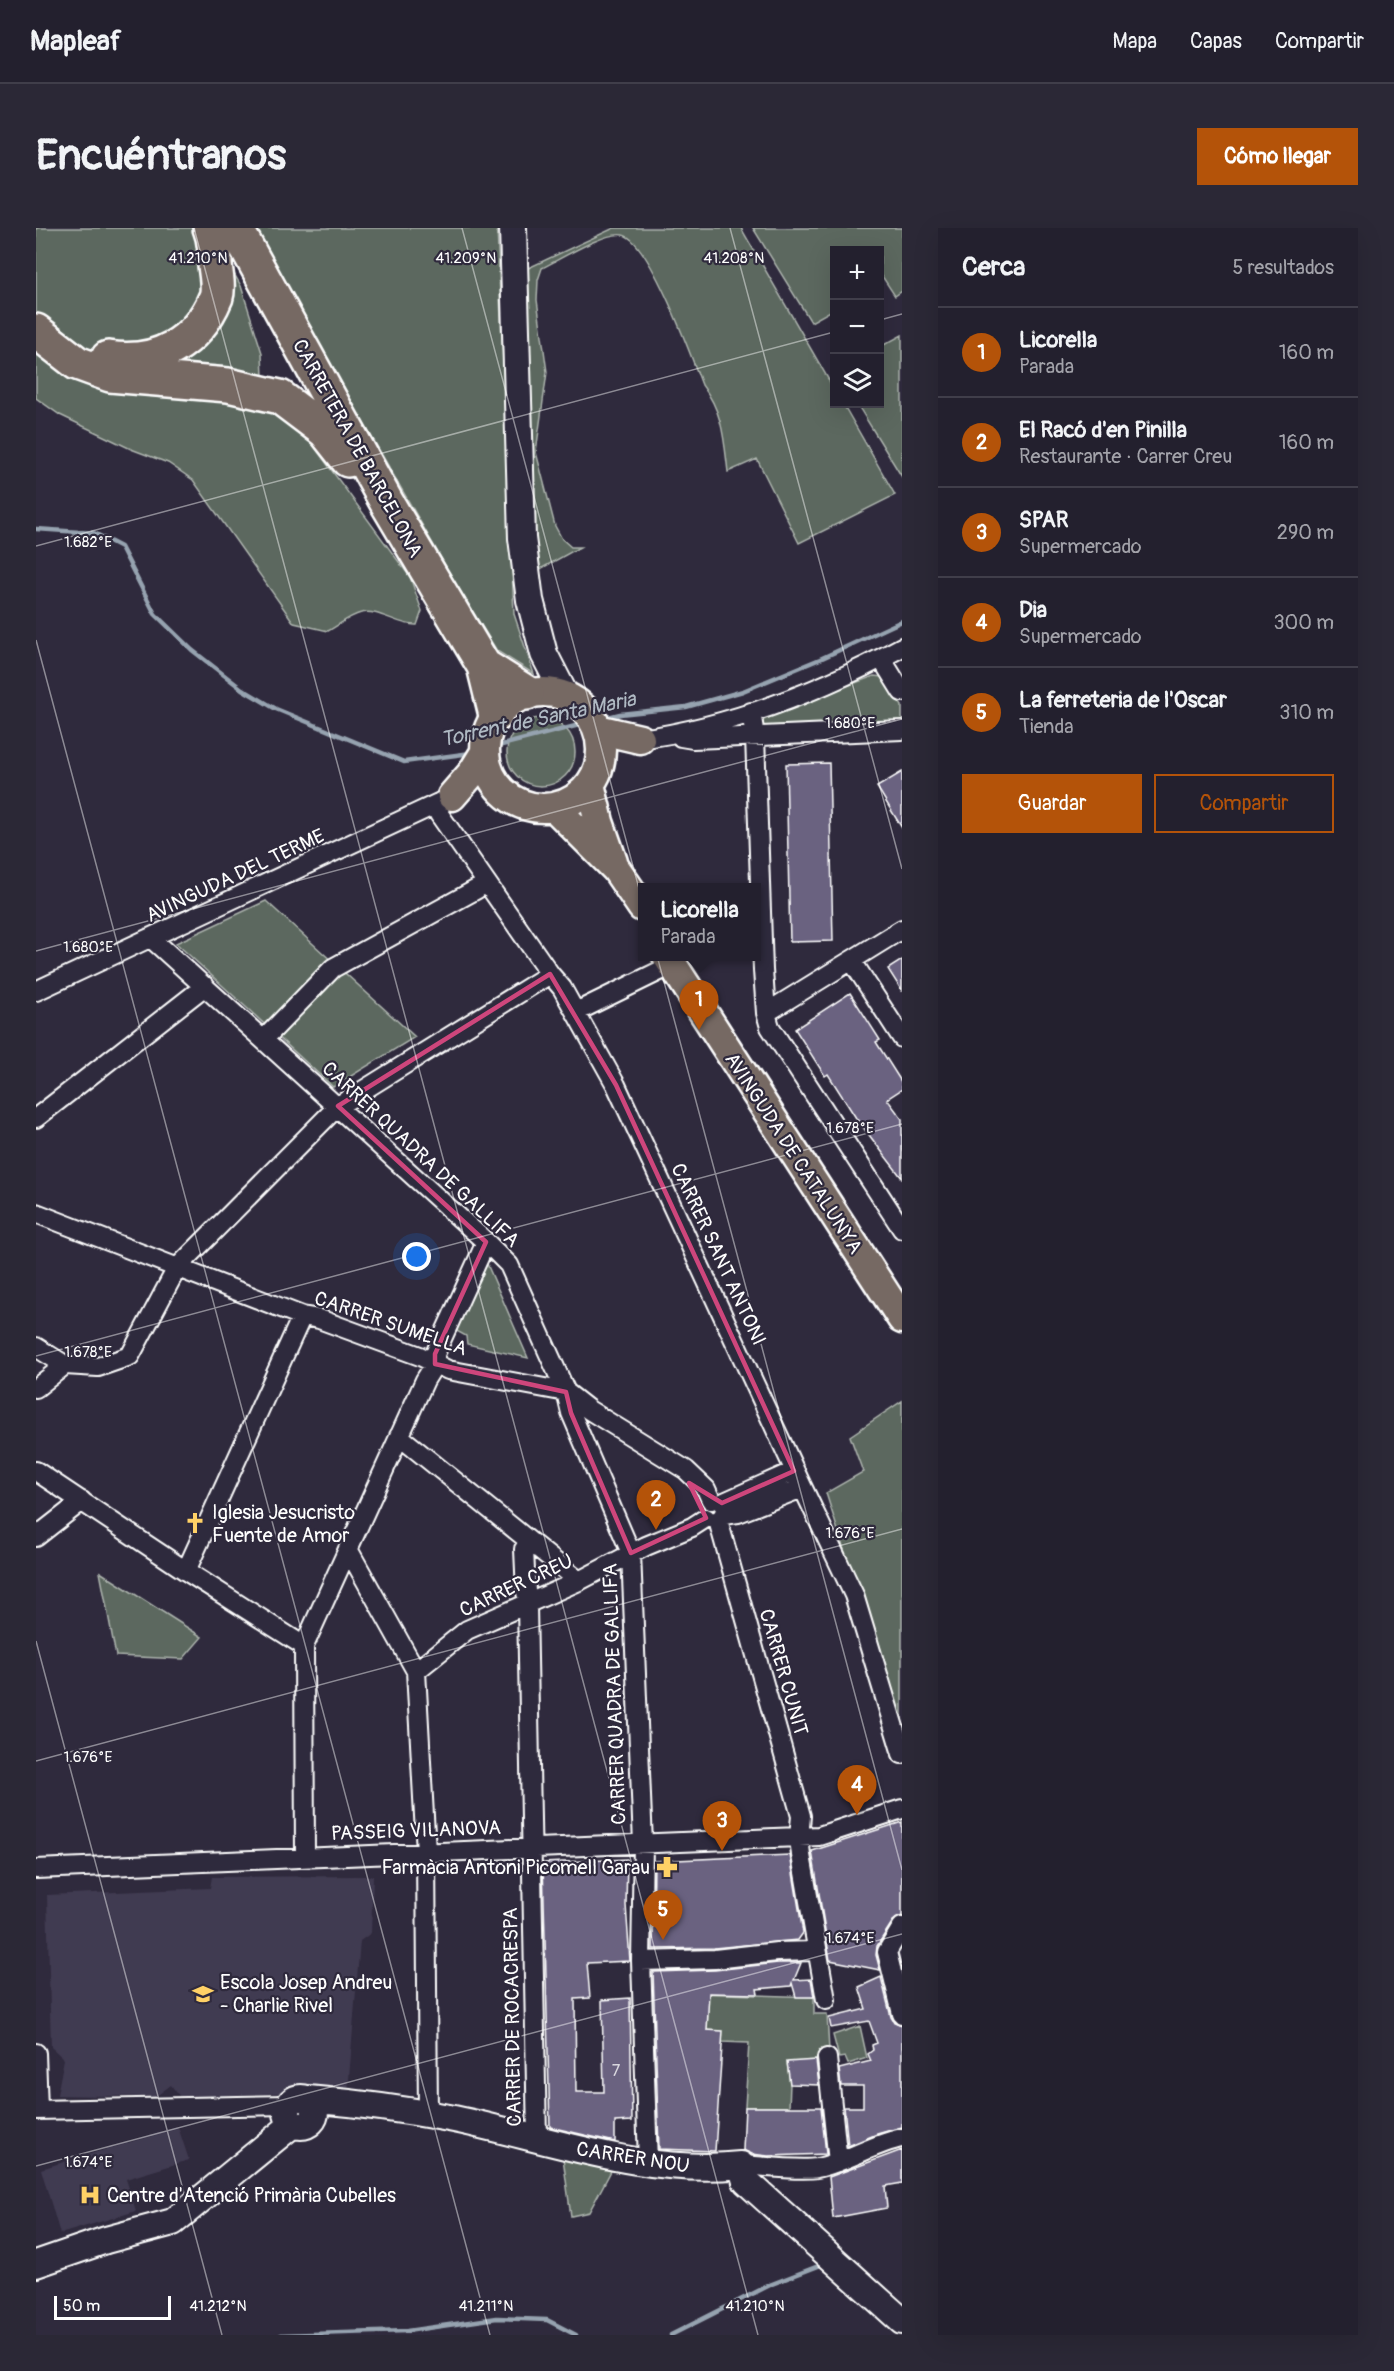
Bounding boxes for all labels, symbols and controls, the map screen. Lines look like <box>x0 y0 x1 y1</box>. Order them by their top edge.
text: Mapleaf <box>30 24 121 59</box>
text: Mapa <box>1113 28 1157 55</box>
text: Capas <box>1190 28 1242 55</box>
text: Compartir <box>1275 28 1364 55</box>
button: Cómo llegar <box>1197 128 1358 185</box>
text: Encuéntranos <box>36 130 286 182</box>
map controls <box>830 246 884 408</box>
button: + <box>830 246 884 300</box>
text: 41.210°N <box>168 249 228 268</box>
text: 41.209°N <box>436 249 496 268</box>
text: 41.208°N <box>704 249 764 268</box>
text: Cerca <box>962 251 1025 283</box>
text: 5 resultados <box>1232 255 1334 280</box>
button: − <box>830 300 884 354</box>
text: Licorella <box>1019 326 1097 354</box>
street label: CARRETERA DE BARCELONA <box>287 335 428 562</box>
text: 1 <box>978 340 985 365</box>
text: 160 m <box>1279 340 1334 365</box>
button: layers <box>830 354 884 408</box>
text: Parada <box>1019 354 1074 379</box>
text: El Racó d'en Pinilla <box>1019 416 1187 444</box>
text: 2 <box>976 430 987 455</box>
text: 160 m <box>1279 430 1334 455</box>
text: Restaurante · Carrer Creu <box>1019 444 1232 469</box>
text: SPAR <box>1019 506 1069 534</box>
text: 3 <box>976 520 987 545</box>
text: 290 m <box>1277 520 1334 545</box>
text: 1.682°E <box>64 533 112 552</box>
text: Supermercado <box>1019 534 1142 559</box>
text: Dia <box>1019 596 1047 624</box>
text: 4 <box>976 610 987 635</box>
text: 300 m <box>1273 610 1334 635</box>
text: Supermercado <box>1019 624 1142 649</box>
water label: Torrent de Santa Maria <box>438 685 639 753</box>
text: La ferreteria de l'Oscar <box>1019 686 1227 714</box>
text: 5 <box>976 700 987 725</box>
text: 310 m <box>1279 700 1334 725</box>
text: 1.680°E <box>825 714 875 733</box>
text: Tienda <box>1019 714 1074 739</box>
button: Guardar <box>962 774 1142 833</box>
button: Compartir <box>1154 774 1334 833</box>
street label: AVINGUDA DEL TERME <box>142 823 329 928</box>
popup <box>638 883 761 961</box>
text: Licorella <box>660 896 739 924</box>
text: Parada <box>660 924 715 949</box>
text: 1.680°E <box>63 938 113 957</box>
pin: 1 <box>680 980 718 1030</box>
street label: AVINGUDA DE CATALUNYA <box>719 1048 868 1259</box>
street label: CARRER QUADRA DE GALLIFA <box>317 1056 525 1253</box>
text: 1.678°E <box>826 1119 874 1138</box>
street label: CARRER SANT ANTONI <box>665 1159 772 1349</box>
your location <box>402 1242 431 1271</box>
street label: CARRER SUMELLA <box>311 1286 471 1361</box>
text: 1.678°E <box>64 1343 112 1362</box>
pin: 2 <box>636 1480 676 1530</box>
place label: Iglesia Jesucristo Fuente de Amor <box>212 1500 355 1548</box>
church icon: Iglesia Jesucristo Fuente de Amor <box>183 1511 207 1535</box>
text: 1.676°E <box>826 1524 875 1543</box>
street label: CARRER CREU <box>455 1548 577 1623</box>
street label: CARRER QUADRA DE GALLIFA <box>597 1563 632 1825</box>
street label: CARRER CUNIT <box>753 1606 814 1738</box>
text: 1.676°E <box>64 1748 113 1767</box>
pin: 4 <box>838 1766 876 1815</box>
pin: 3 <box>702 1802 742 1851</box>
street label: PASSEIG VILANOVA <box>330 1815 502 1846</box>
place label: Farmàcia Antoni Picomell Garau <box>382 1855 650 1880</box>
pharmacy icon: Farmàcia Antoni Picomell Garau <box>655 1855 679 1879</box>
pin: 5 <box>644 1890 682 1940</box>
street label: CARRER DE ROCACRESPA <box>498 1907 527 2127</box>
text: 1.674°E <box>826 1929 875 1948</box>
place label: Escola Josep Andreu - Charlie Rivel <box>220 1970 392 2018</box>
school or university icon: Escola Josep Andreu - Charlie Rivel <box>191 1982 215 2006</box>
house number: 7 <box>612 2061 621 2081</box>
street label: CARRER NOU <box>575 2136 691 2179</box>
text: 1.674°E <box>64 2153 113 2172</box>
hospital icon: Centre d'Atenció Primària Cubelles <box>78 2183 102 2207</box>
place label: Centre d'Atenció Primària Cubelles <box>107 2183 396 2208</box>
scale bar <box>54 2293 171 2320</box>
text: 50 m <box>63 2296 100 2316</box>
text: 41.212°N <box>189 2297 247 2316</box>
text: 41.211°N <box>459 2297 513 2316</box>
text: 41.210°N <box>725 2297 785 2316</box>

